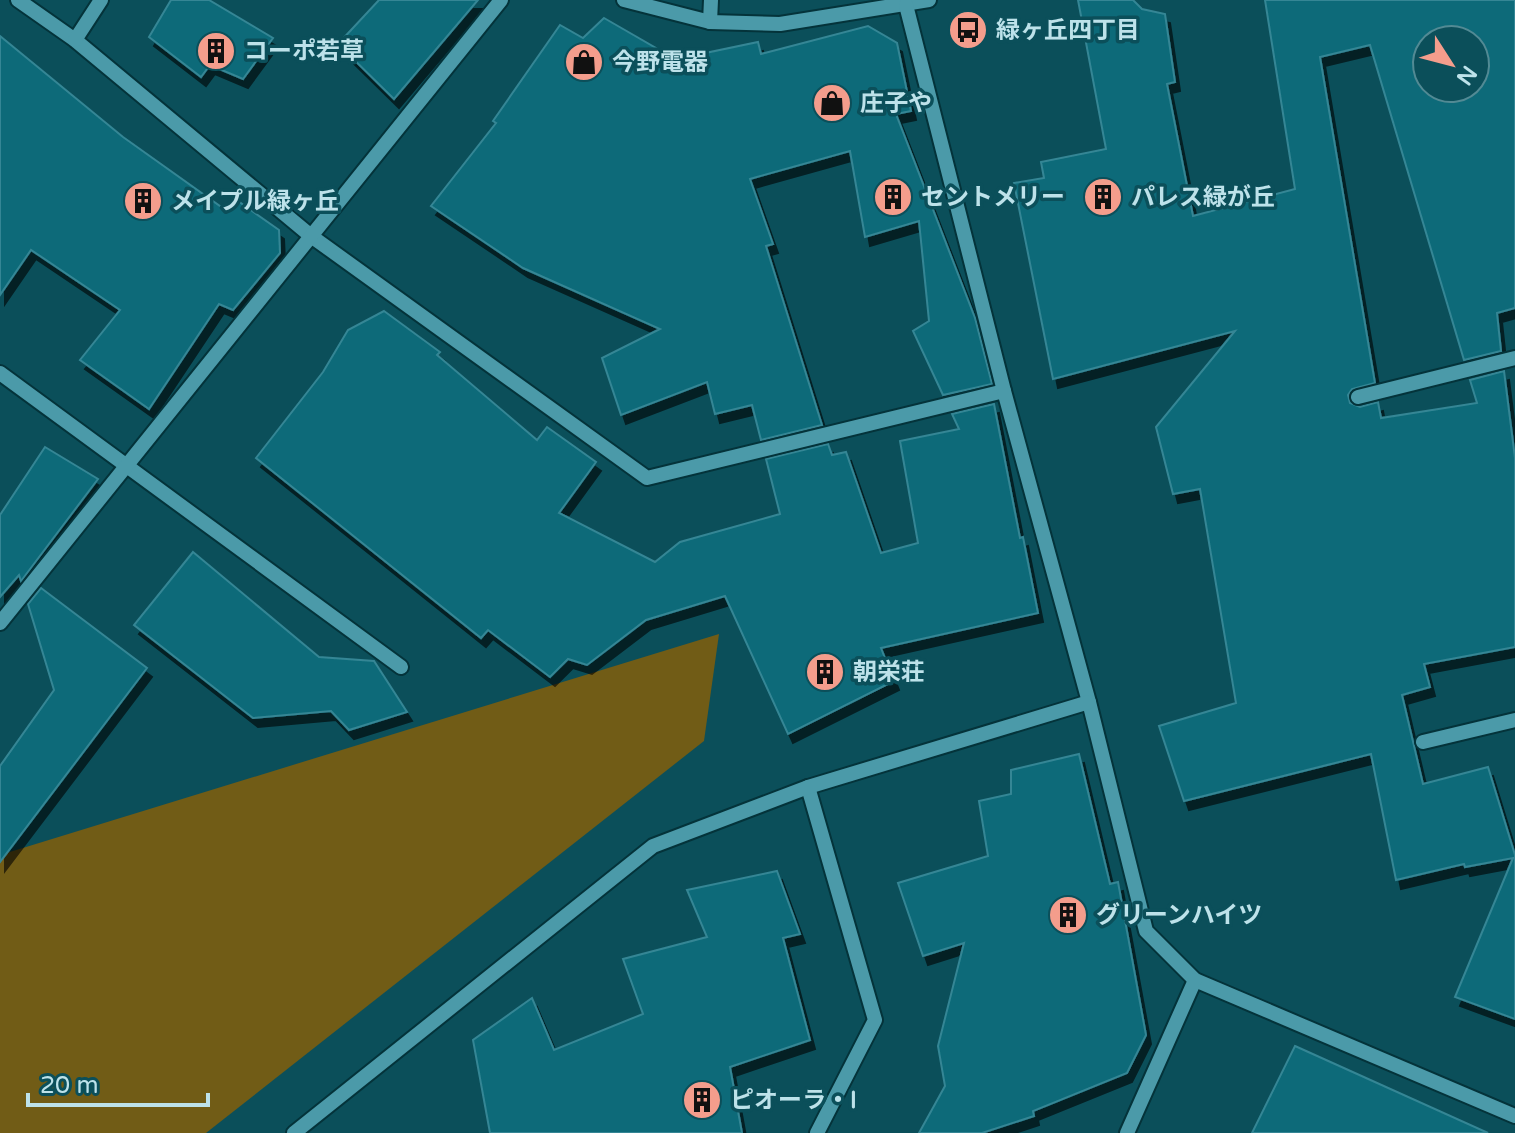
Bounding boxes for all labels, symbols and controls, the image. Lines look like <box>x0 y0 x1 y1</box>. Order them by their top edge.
bus stop icon: 緑ヶ丘四丁目 <box>947 9 989 51</box>
place label: 緑ヶ丘四丁目 <box>996 16 1140 45</box>
north arrow <box>1411 24 1491 104</box>
building icon: コーポ若草 <box>195 30 237 72</box>
place label: コーポ若草 <box>244 37 364 66</box>
shop icon: 今野電器 <box>563 41 605 83</box>
place label: 今野電器 <box>612 48 708 77</box>
text: N <box>1451 60 1482 90</box>
shop icon: 庄子や <box>811 82 853 124</box>
place label: 庄子や <box>860 89 932 118</box>
building icon: セントメリー <box>872 176 914 218</box>
building icon: パレス緑が丘 <box>1082 176 1124 218</box>
building icon: メイプル緑ヶ丘 <box>122 180 164 222</box>
place label: セントメリー <box>921 183 1065 212</box>
place label: パレス緑が丘 <box>1131 183 1275 212</box>
place label: メイプル緑ヶ丘 <box>171 187 339 216</box>
building icon: 朝栄荘 <box>804 651 846 693</box>
place label: 朝栄荘 <box>853 658 925 687</box>
building icon: グリーンハイツ <box>1047 894 1089 936</box>
place label: グリーンハイツ <box>1096 901 1262 930</box>
scale bar <box>28 1057 208 1107</box>
text: 20 m <box>40 1071 98 1100</box>
building icon: ピオーラ・I <box>681 1079 723 1121</box>
place label: ピオーラ・I <box>730 1086 857 1115</box>

